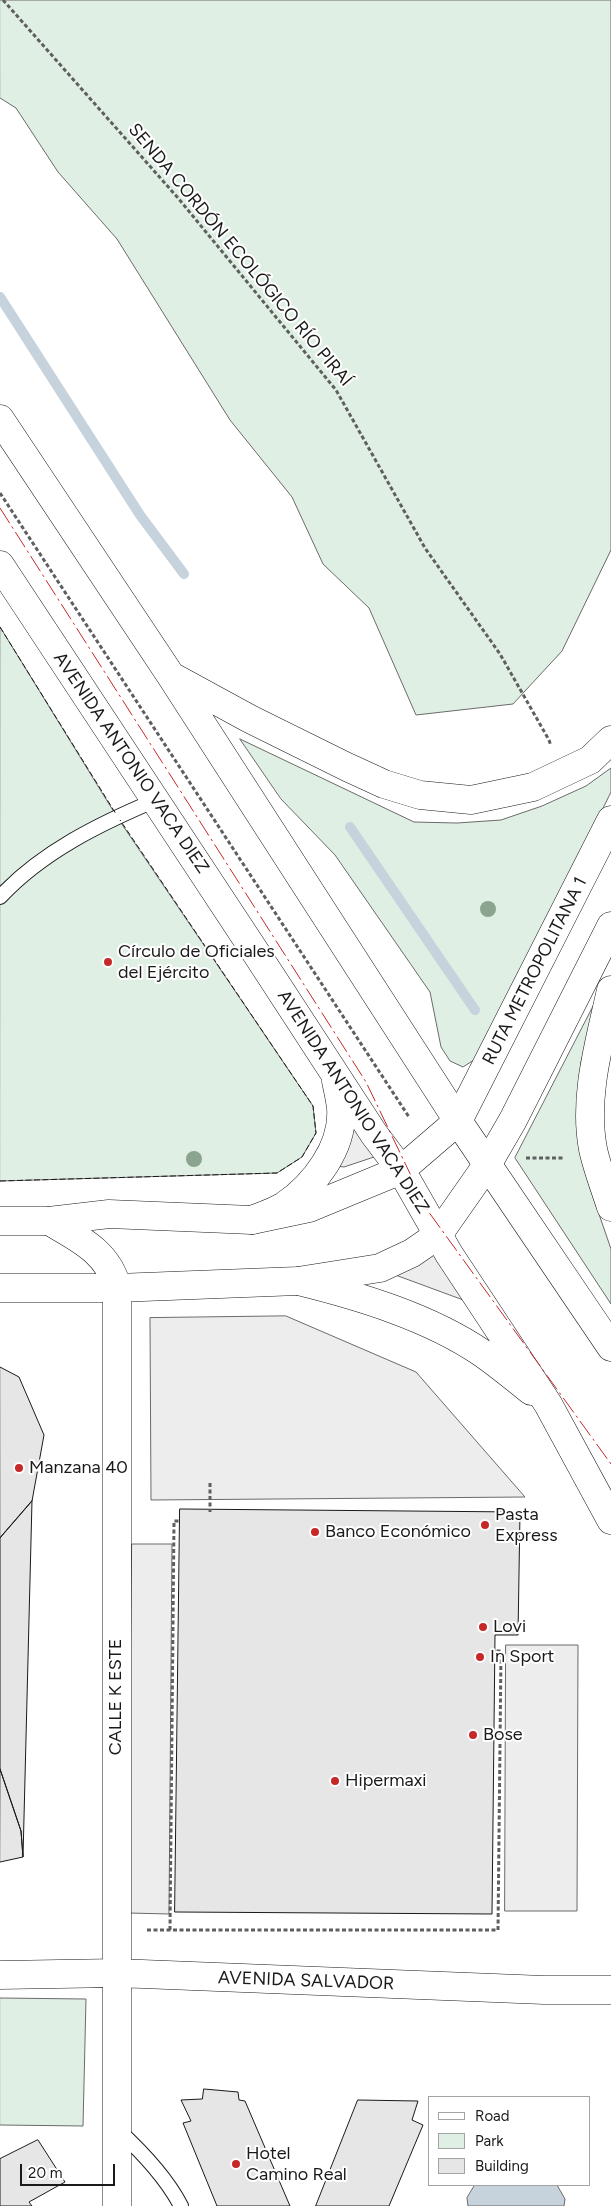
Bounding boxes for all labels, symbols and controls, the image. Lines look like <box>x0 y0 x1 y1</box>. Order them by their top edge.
street label: SENDA CORDÓN ECOLÓGICO RÍO PIRAÍ <box>124 119 356 391</box>
street label: AVENIDA ANTONIO VACA DIEZ <box>49 648 213 878</box>
street label: RUTA METROPOLITANA 1 <box>478 874 592 1068</box>
place label: Círculo de Oficiales del Ejército <box>118 941 275 984</box>
marker: Círculo de Oficiales del Ejército <box>102 956 114 968</box>
street label: AVENIDA ANTONIO VACA DIEZ <box>273 986 433 1218</box>
place label: Manzana 40 <box>29 1457 128 1479</box>
marker: Manzana 40 <box>13 1462 25 1474</box>
place label: Pasta Express <box>495 1504 558 1546</box>
marker: Pasta Express <box>479 1519 491 1531</box>
place label: Banco Económico <box>325 1521 471 1543</box>
marker: Banco Económico <box>309 1526 321 1538</box>
place label: Lovi <box>493 1616 526 1638</box>
marker: Lovi <box>477 1621 489 1633</box>
street label: CALLE K ESTE <box>105 1639 127 1755</box>
place label: In Sport <box>490 1646 554 1668</box>
marker: In Sport <box>474 1651 486 1663</box>
place label: Bose <box>483 1724 523 1746</box>
marker: Bose <box>467 1729 479 1741</box>
place label: Hipermaxi <box>345 1770 426 1792</box>
marker: Hipermaxi <box>329 1775 341 1787</box>
street label: AVENIDA SALVADOR <box>217 1967 395 1995</box>
legend <box>428 2096 591 2186</box>
text: Road <box>475 2107 510 2125</box>
text: Park <box>475 2132 504 2150</box>
place label: Hotel Camino Real <box>246 2143 347 2186</box>
scale bar <box>22 2154 118 2186</box>
text: Building <box>475 2157 529 2175</box>
marker: Hotel Camino Real <box>230 2158 242 2170</box>
text: 20 m <box>28 2164 62 2182</box>

